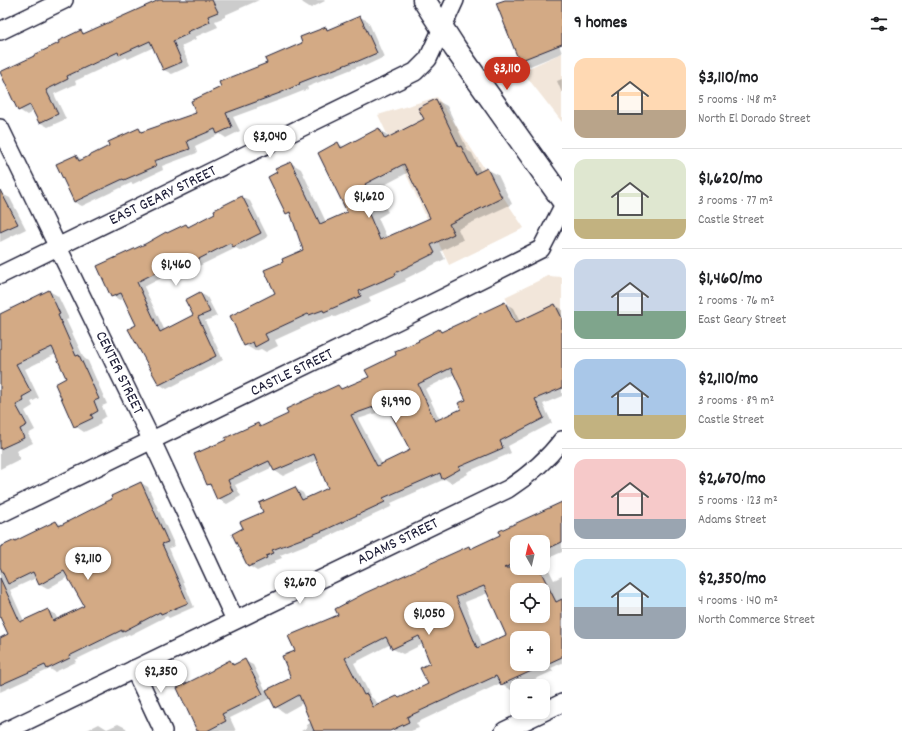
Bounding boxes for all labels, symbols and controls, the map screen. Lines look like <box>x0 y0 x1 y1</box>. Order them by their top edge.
text: 9 homes <box>574 12 627 36</box>
icon: filters <box>868 13 890 35</box>
pin: $3,110 <box>474 57 540 91</box>
text: $3,110 <box>493 60 521 79</box>
text: $3,110/mo <box>698 67 758 91</box>
icon: home <box>606 74 654 122</box>
text: 5 rooms · 148 m² <box>698 91 777 110</box>
text: North El Dorado Street <box>698 110 811 129</box>
pin: $3,040 <box>237 125 303 159</box>
text: $3,040 <box>253 128 287 147</box>
street label: EAST GEARY STREET <box>106 160 221 232</box>
text: $1,620/mo <box>698 168 763 192</box>
icon: home <box>606 175 654 223</box>
pin: $1,620 <box>336 185 402 219</box>
text: $1,620 <box>353 188 385 207</box>
text: 3 rooms · 77 m² <box>698 192 773 211</box>
text: Castle Street <box>698 211 764 230</box>
pin: $1,460 <box>143 253 209 287</box>
text: $1,460 <box>161 256 191 275</box>
text: $1,460/mo <box>698 268 762 292</box>
icon: home <box>606 275 654 323</box>
text: 2 rooms · 76 m² <box>698 292 774 311</box>
text: East Geary Street <box>698 311 786 330</box>
street label: CENTER STREET <box>89 327 149 419</box>
street label: CASTLE STREET <box>247 343 338 403</box>
text: $2,110/mo <box>698 368 758 392</box>
icon: home <box>606 375 654 423</box>
pin: $1,990 <box>363 390 429 424</box>
text: 3 rooms · 89 m² <box>698 392 774 411</box>
text: $1,990 <box>381 393 411 412</box>
text: Castle Street <box>698 411 764 430</box>
text: $2,670/mo <box>698 468 765 492</box>
icon: home <box>606 475 654 523</box>
text: 5 rooms · 123 m² <box>698 492 778 511</box>
text: Adams Street <box>698 511 766 530</box>
street label: ADAMS STREET <box>353 512 443 572</box>
north arrow <box>510 535 550 575</box>
map controls <box>510 535 550 719</box>
pin: $2,110 <box>55 547 121 581</box>
text: $2,110 <box>74 550 102 569</box>
text: $2,350/mo <box>698 568 766 592</box>
pin: $2,670 <box>267 571 333 605</box>
text: $2,670 <box>283 574 317 593</box>
icon: home <box>606 575 654 623</box>
button: locate <box>510 583 550 623</box>
text: 4 rooms · 140 m² <box>698 592 778 611</box>
pin: $1,050 <box>396 602 462 636</box>
text: $1,050 <box>413 605 445 624</box>
text: North Commerce Street <box>698 611 815 630</box>
button: + <box>510 631 550 671</box>
pin: $2,350 <box>128 660 194 694</box>
text: $2,350 <box>144 663 178 682</box>
button: − <box>510 679 550 719</box>

